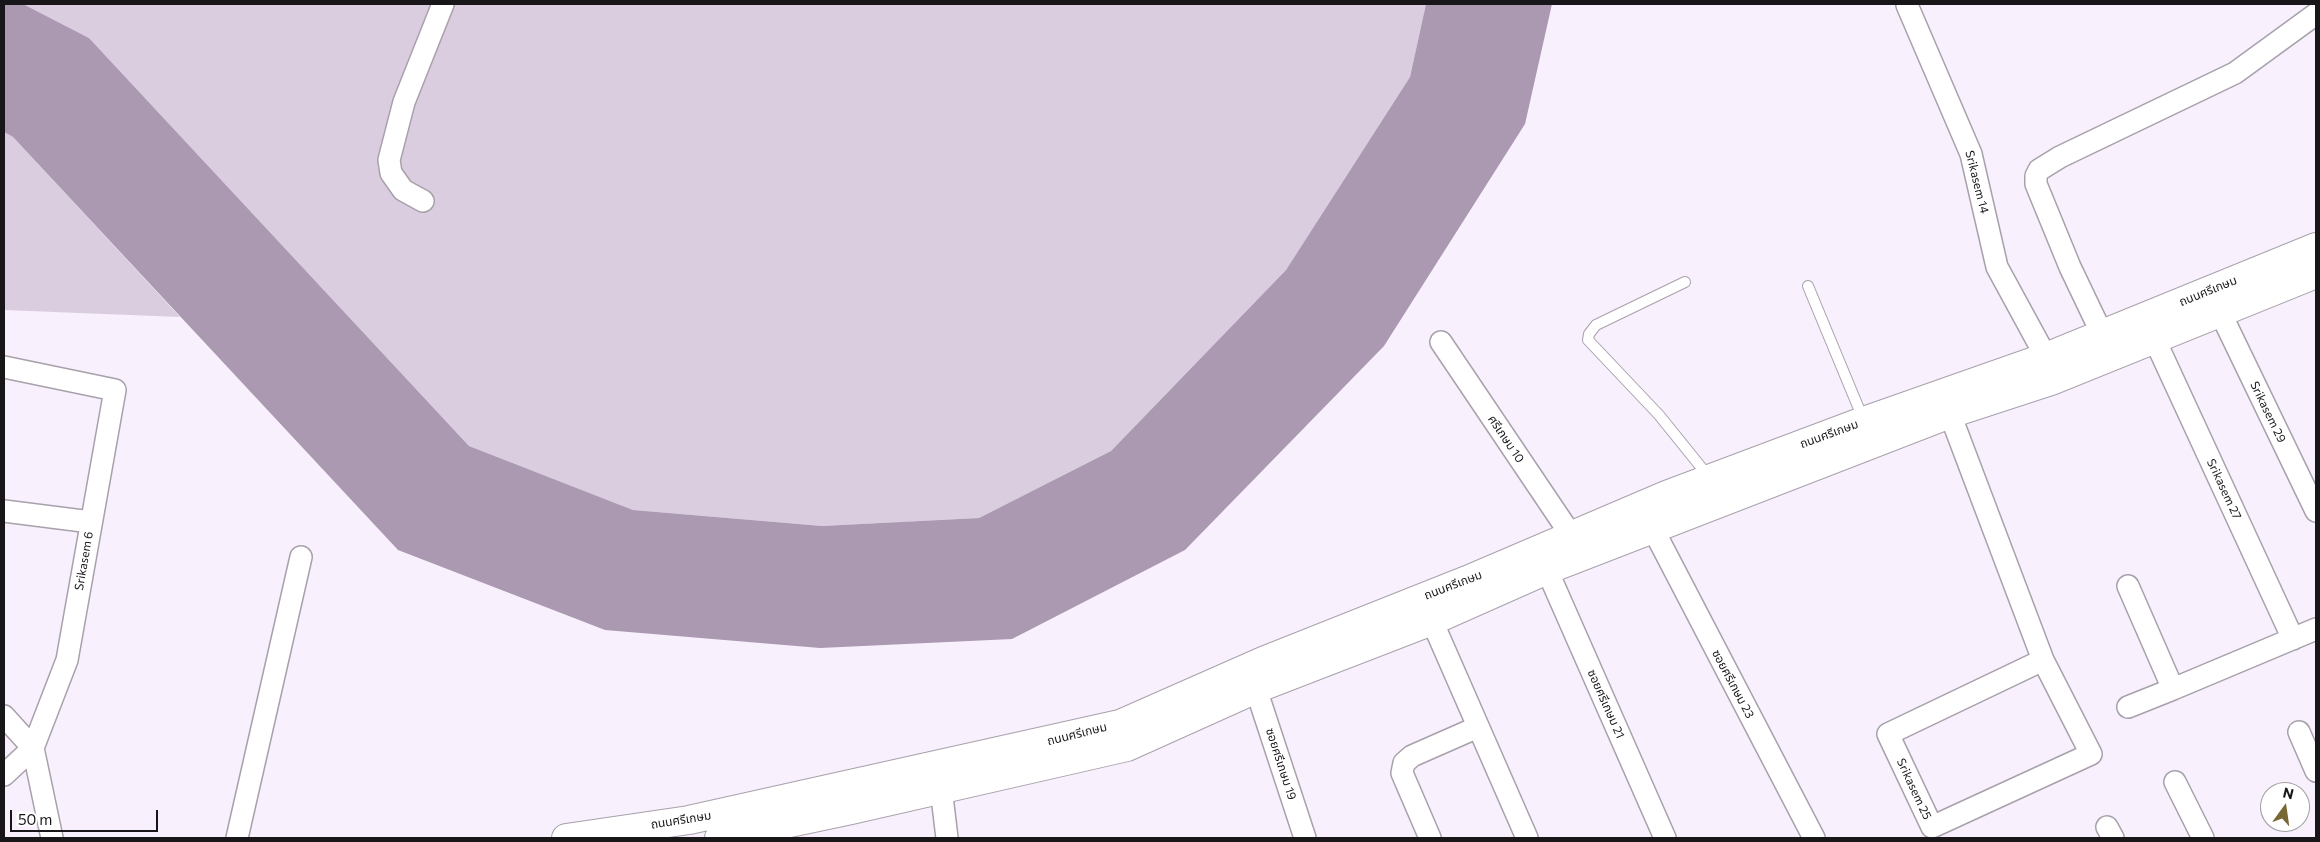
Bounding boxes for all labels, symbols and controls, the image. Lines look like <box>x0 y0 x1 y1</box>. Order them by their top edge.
street label: Srikasem 14 <box>1962 149 1992 215</box>
street label: ถนนศรีเกษม <box>2177 273 2239 309</box>
street label: Srikasem 29 <box>2247 379 2289 445</box>
street label: ศรีเกษม 10 <box>1485 412 1527 466</box>
street label: ถนนศรีเกษม <box>1798 417 1860 451</box>
street label: Srikasem 27 <box>2204 456 2244 522</box>
street label: Srikasem 6 <box>72 530 96 592</box>
street label: ถนนศรีเกษม <box>1422 567 1484 603</box>
street label: ซอยศรีเกษม 23 <box>1709 647 1757 721</box>
street label: ซอยศรีเกษม 21 <box>1584 667 1628 741</box>
street label: ถนนศรีเกษม <box>1046 720 1108 748</box>
street label: ซอยศรีเกษม 19 <box>1263 726 1299 802</box>
street label: Srikasem 25 <box>1894 756 1934 822</box>
north arrow <box>2260 782 2310 832</box>
text: N <box>2281 783 2296 802</box>
scale bar <box>12 800 160 832</box>
street label: ถนนศรีเกษม <box>650 808 712 832</box>
text: 50 m <box>18 810 52 828</box>

